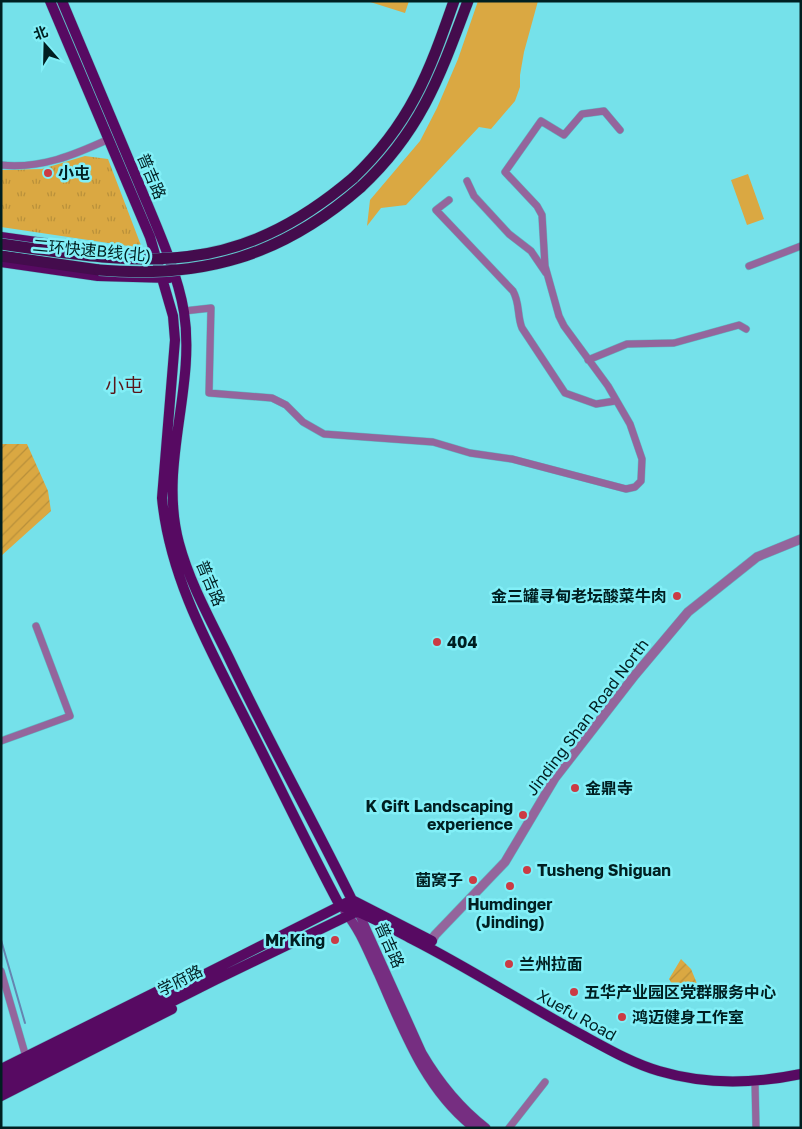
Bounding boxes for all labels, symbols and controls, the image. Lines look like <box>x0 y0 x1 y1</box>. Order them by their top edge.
north arrow <box>20 20 70 70</box>
text: 北 <box>31 22 50 43</box>
street label: 普吉路 <box>133 150 171 202</box>
place label: 小屯 <box>58 163 90 183</box>
marker: 小屯 <box>42 167 54 179</box>
street label: 二环快速B线(北) <box>32 235 152 265</box>
district label: 小屯 <box>105 373 143 396</box>
street label: 普吉路 <box>192 557 230 609</box>
place label: 金三罐寻甸老坛酸菜牛肉 <box>491 586 667 606</box>
marker: 金三罐寻甸老坛酸菜牛肉 <box>671 590 683 602</box>
place label: 404 <box>447 632 477 652</box>
street label: Jinding Shan Road North <box>521 634 653 800</box>
marker: 404 <box>431 636 443 648</box>
place label: 金鼎寺 <box>585 778 633 798</box>
marker: 金鼎寺 <box>569 782 581 794</box>
place label: K Gift Landscaping experience <box>365 796 513 834</box>
marker: K Gift Landscaping experience <box>517 809 529 821</box>
place label: Tusheng Shiguan <box>537 860 671 880</box>
marker: Tusheng Shiguan <box>521 864 533 876</box>
place label: 菌窝子 <box>415 870 463 890</box>
marker: 菌窝子 <box>467 874 479 886</box>
marker: Humdinger (Jinding) <box>504 880 516 892</box>
place label: Humdinger (Jinding) <box>467 894 553 932</box>
street label: 普吉路 <box>371 919 409 971</box>
place label: Mr King <box>265 930 325 950</box>
marker: Mr King <box>329 934 341 946</box>
place label: 兰州拉面 <box>519 954 583 974</box>
marker: 兰州拉面 <box>503 958 515 970</box>
street label: 学府路 <box>154 960 206 1000</box>
place label: 五华产业园区党群服务中心 <box>584 982 776 1002</box>
street label: Xuefu Road <box>534 985 620 1045</box>
marker: 五华产业园区党群服务中心 <box>568 986 580 998</box>
place label: 鸿迈健身工作室 <box>632 1007 744 1027</box>
marker: 鸿迈健身工作室 <box>616 1011 628 1023</box>

